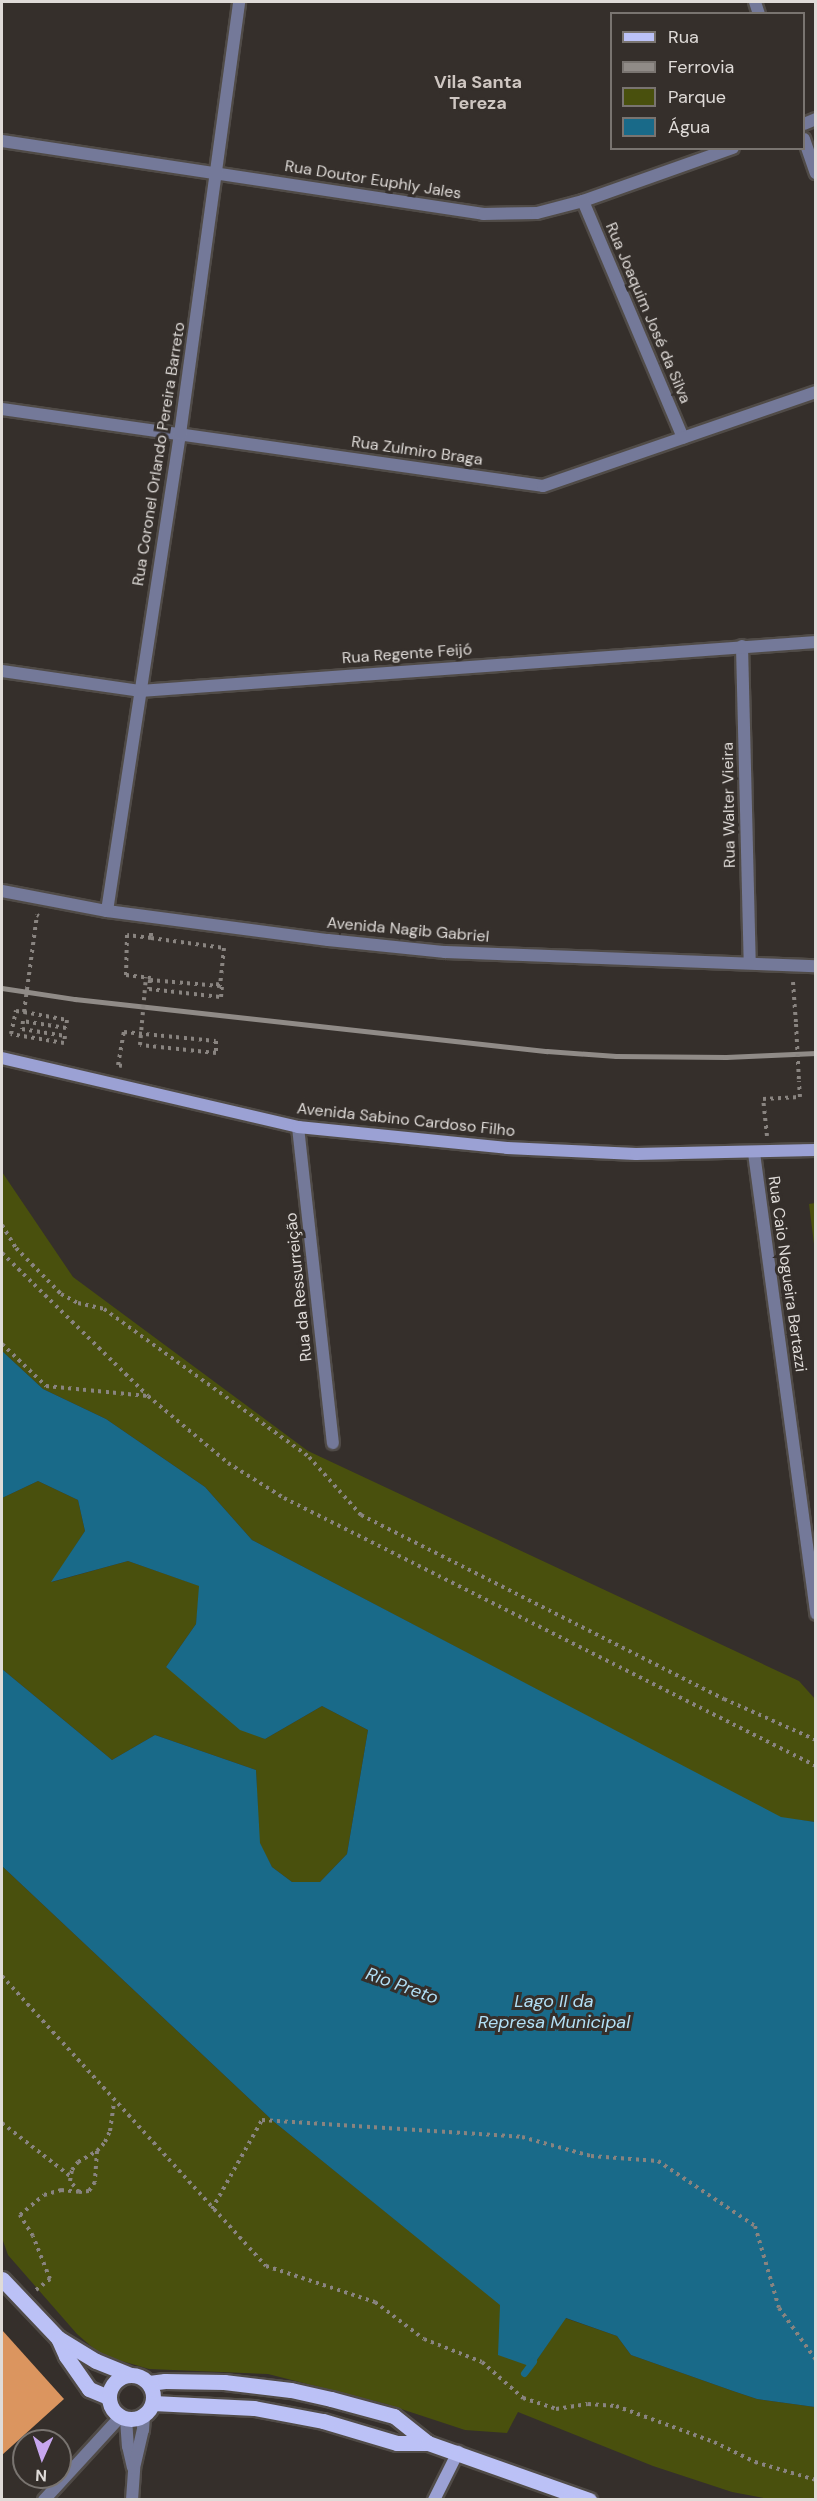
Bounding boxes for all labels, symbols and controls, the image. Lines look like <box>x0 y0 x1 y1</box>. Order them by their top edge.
legend <box>610 12 805 150</box>
text: Rua <box>668 25 699 49</box>
text: Ferrovia <box>668 55 734 79</box>
district label: Vila Santa Tereza <box>434 72 522 115</box>
text: Parque <box>668 85 726 109</box>
text: Água <box>668 115 710 139</box>
street label: Rua Doutor Euphly Jales <box>283 157 463 203</box>
street label: Rua Joaquim José da Silva <box>601 220 695 406</box>
street label: Rua Coronel Orlando Pereira Barreto <box>129 321 189 587</box>
street label: Rua Zulmiro Braga <box>350 432 484 470</box>
street label: Rua Regente Feijó <box>341 640 473 668</box>
street label: Rua Walter Vieira <box>718 742 740 868</box>
street label: Avenida Nagib Gabriel <box>326 913 490 947</box>
street label: Avenida Sabino Cardoso Filho <box>296 1099 516 1141</box>
street label: Rua Caio Nogueira Bertazzi <box>764 1175 810 1373</box>
street label: Rua da Ressurreição <box>282 1212 316 1362</box>
water label: Rio Preto <box>363 1963 441 2009</box>
water label: Lago II da Represa Municipal <box>478 1991 630 2034</box>
north arrow <box>12 2429 72 2489</box>
text: N <box>35 2465 48 2486</box>

